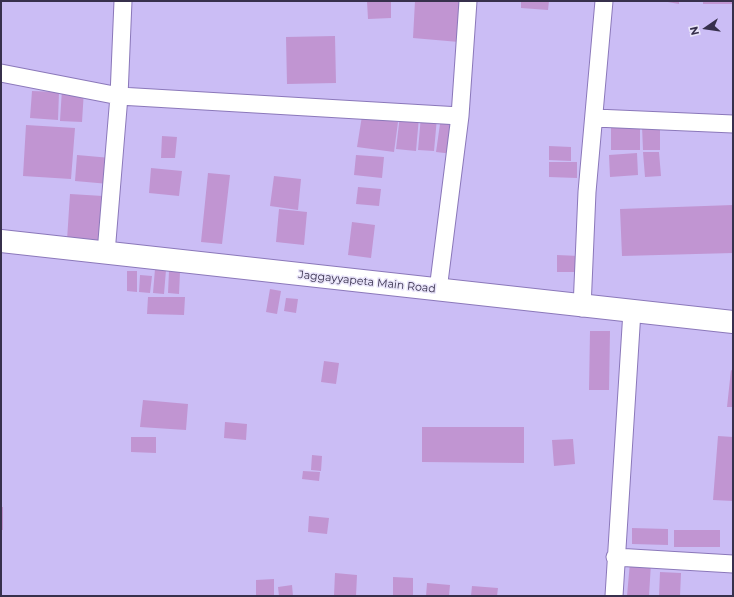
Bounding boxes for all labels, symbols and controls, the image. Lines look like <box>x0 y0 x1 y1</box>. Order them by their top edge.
north arrow <box>686 8 726 48</box>
text: N <box>686 25 702 37</box>
street label: Jaggayyapeta Main Road <box>298 268 436 296</box>

